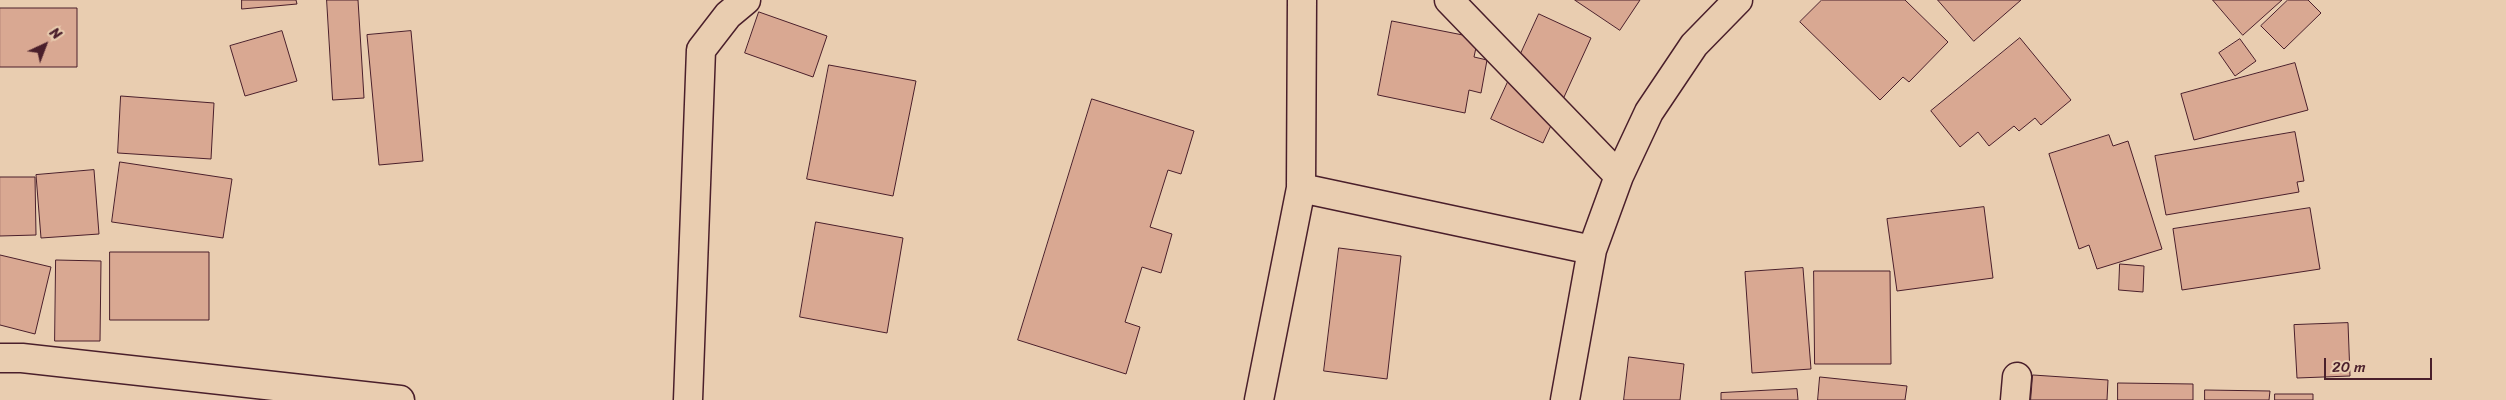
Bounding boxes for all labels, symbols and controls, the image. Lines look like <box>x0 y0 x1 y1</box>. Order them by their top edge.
north arrow <box>20 20 70 70</box>
text: N <box>43 21 68 46</box>
scale bar <box>2326 348 2434 380</box>
text: 20 m <box>2332 354 2366 380</box>

